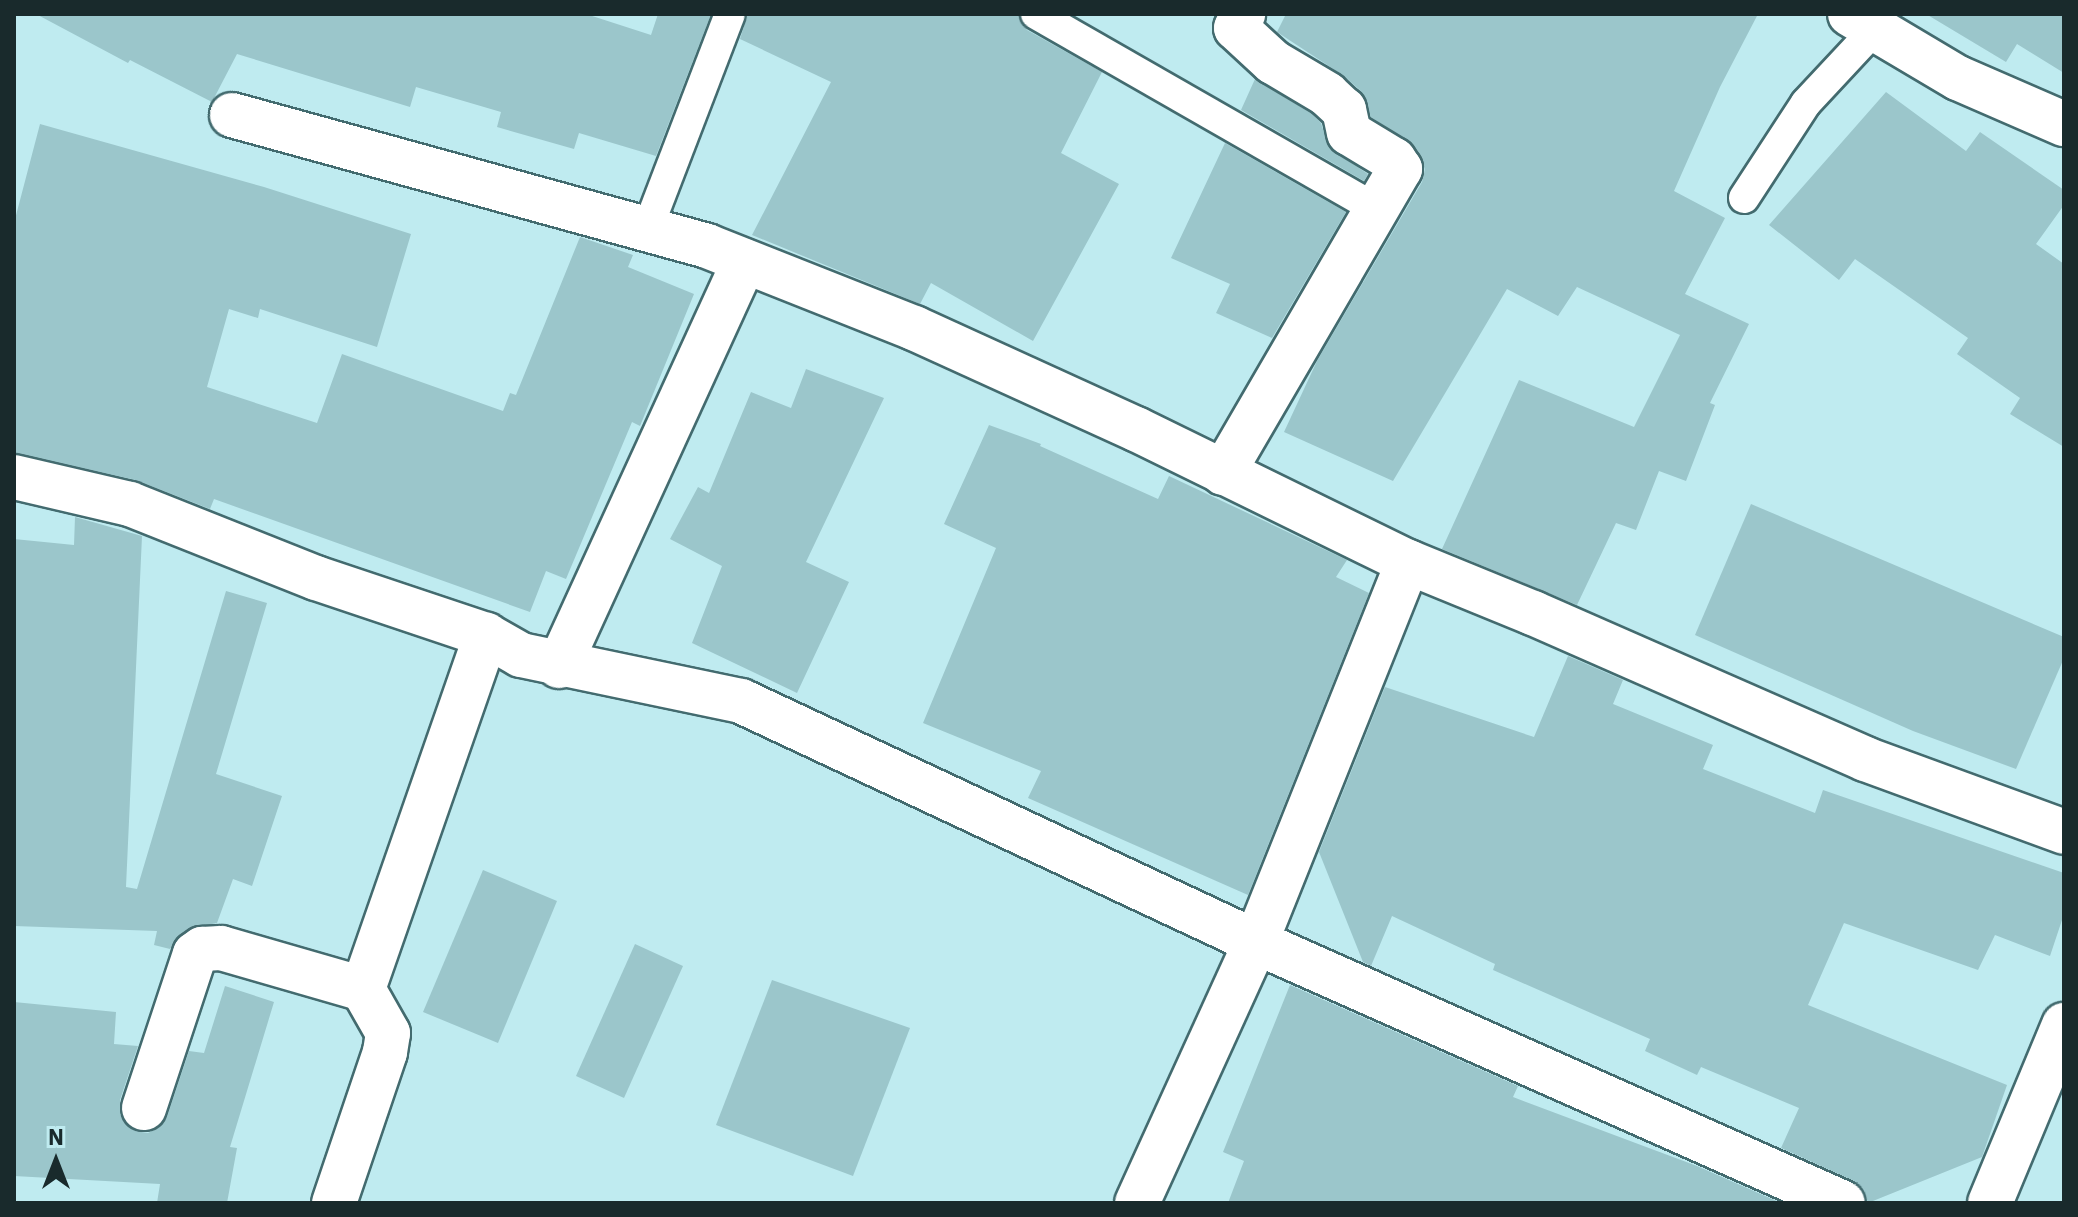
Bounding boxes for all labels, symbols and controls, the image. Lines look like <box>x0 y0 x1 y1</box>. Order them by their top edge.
north arrow <box>16 1121 96 1201</box>
text: N <box>48 1122 64 1151</box>

